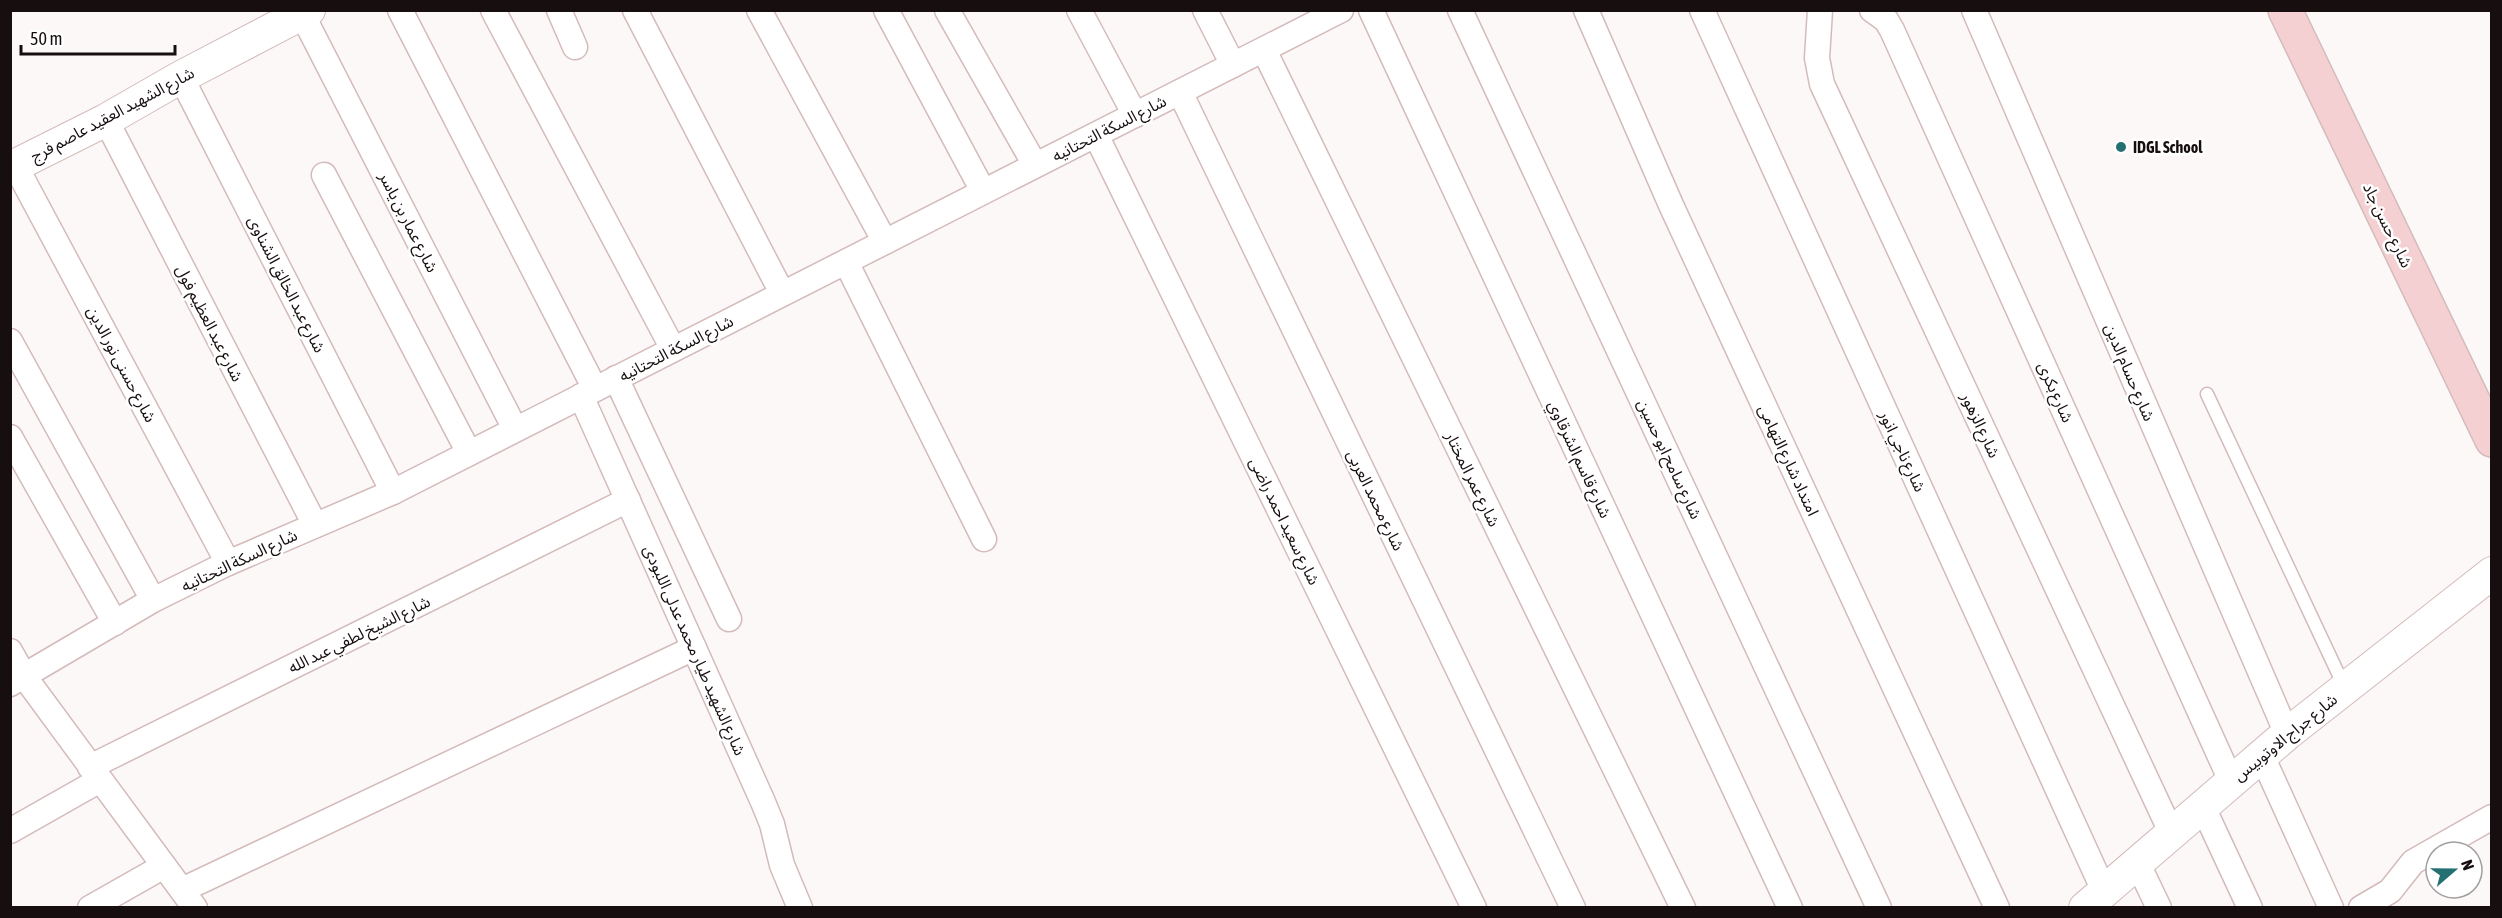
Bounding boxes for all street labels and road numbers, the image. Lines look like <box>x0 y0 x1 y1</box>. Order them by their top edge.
street label: شارع الشهيد العقيد عاصم فرج <box>27 63 199 168</box>
street label: شارع السكة التحتانيه <box>1049 91 1171 168</box>
street label: شارع عمار بن ياسر <box>372 168 442 277</box>
street label: شارع حسن جاد <box>2356 180 2416 272</box>
street label: شارع عبد الخالق الشناوى <box>241 213 329 357</box>
street label: شارع عبد العظيم فول <box>169 262 247 386</box>
street label: شارع حسنى نور الدين <box>80 303 160 427</box>
street label: شارع السكة التحتانيه <box>616 311 738 388</box>
street label: شارع حسام الدين <box>2098 321 2159 425</box>
street label: شارع بكرى <box>2031 359 2077 427</box>
street label: شارع الزهور <box>1954 389 2004 462</box>
street label: شارع سامح ابو حسين <box>1631 396 1706 523</box>
street label: شارع قاسم الشرقاوي <box>1541 397 1615 522</box>
street label: امتداد شارع التهامى <box>1752 402 1823 520</box>
street label: شارع ناجي انور <box>1872 407 1930 496</box>
street label: شارع عمر المختار <box>1438 428 1504 531</box>
street label: شارع محمد العربى <box>1340 447 1408 555</box>
street label: شارع سعيد احمد راضى <box>1243 454 1324 589</box>
street label: شارع السكة التحتانيه <box>178 525 302 598</box>
street label: شارع الشهيد طيار محمد عدلى اللبودى <box>637 542 750 759</box>
street label: شارع الشيخ لطفي عبد الله <box>285 592 435 680</box>
street label: شارع جراج الاوتوبيس <box>2230 690 2343 787</box>

